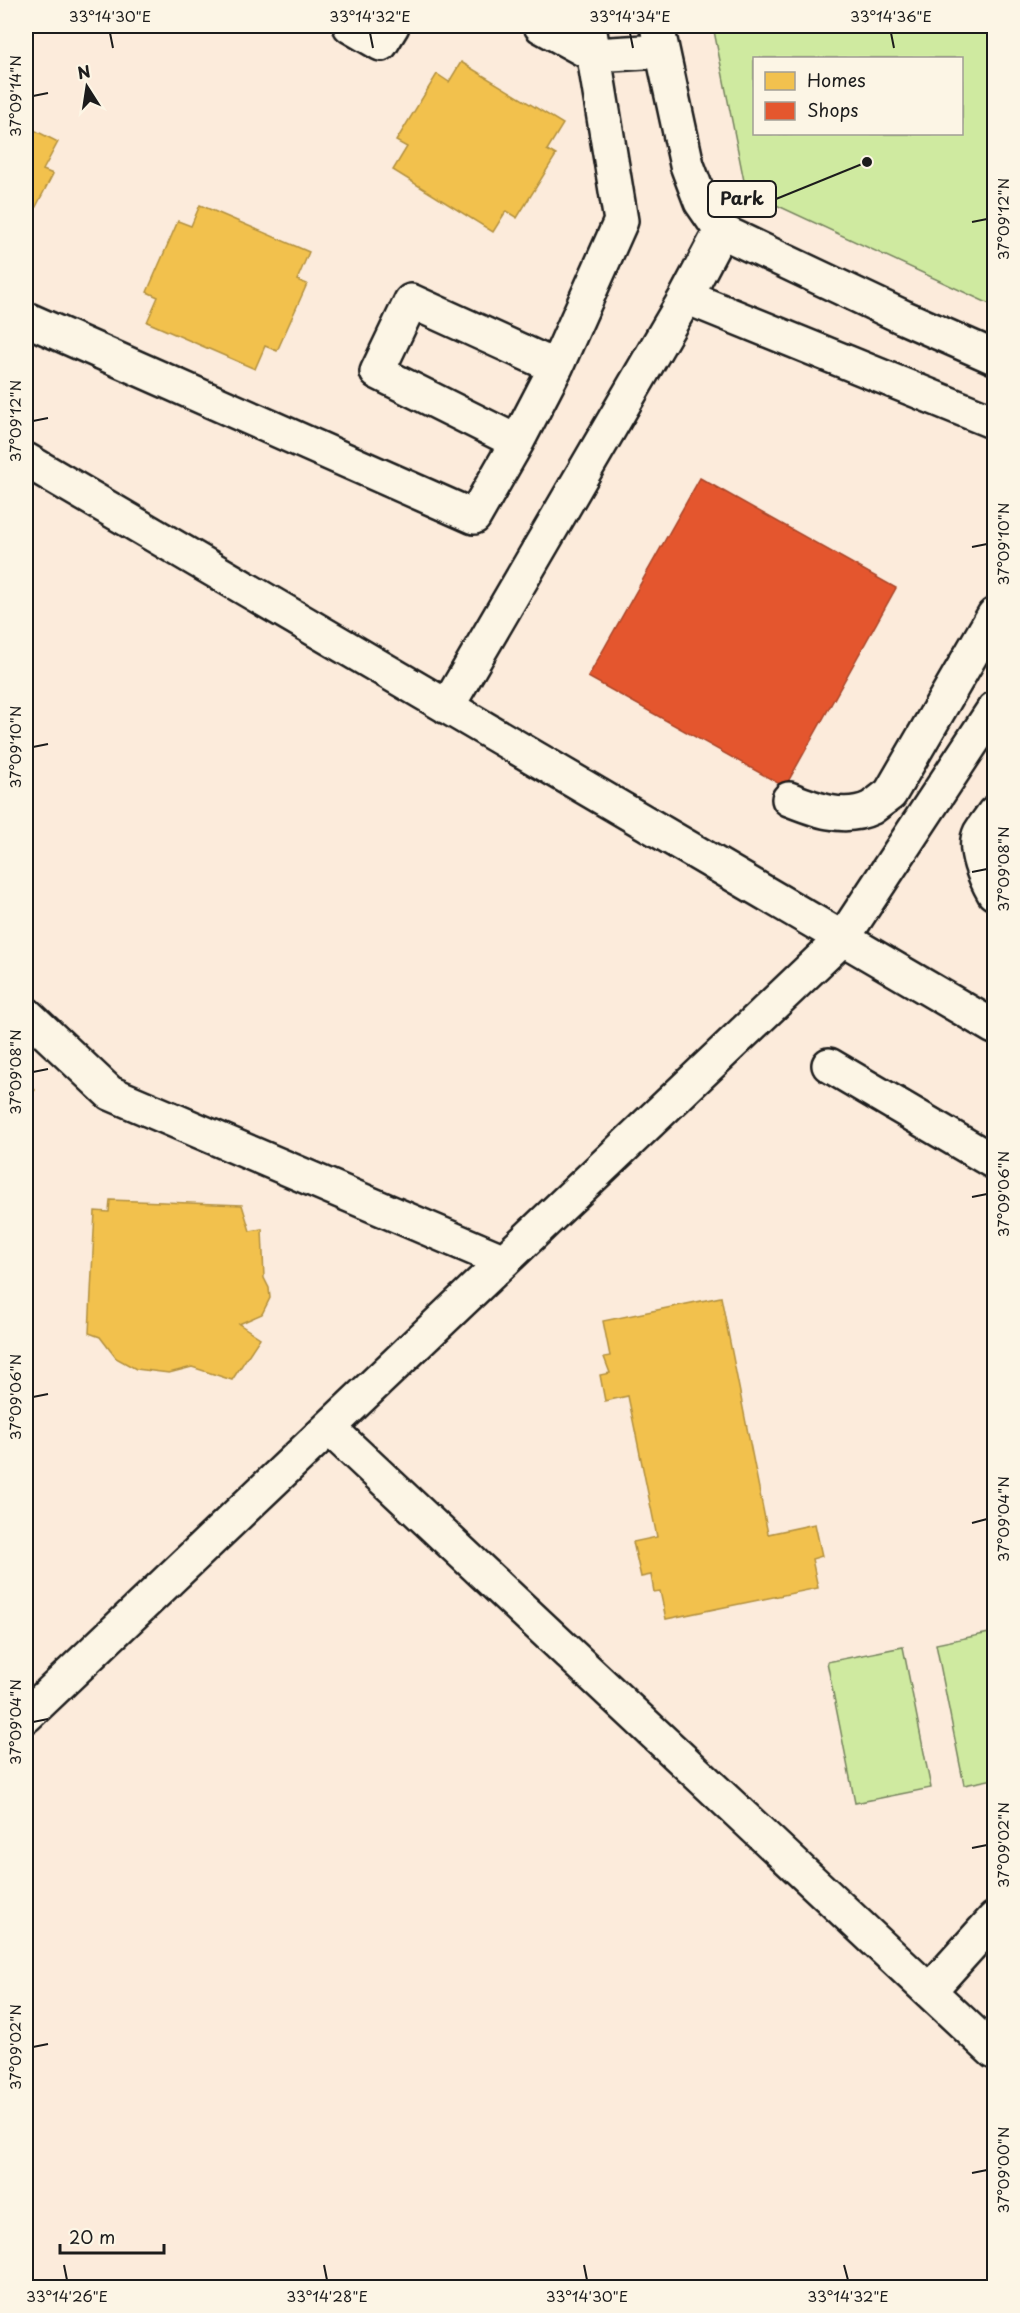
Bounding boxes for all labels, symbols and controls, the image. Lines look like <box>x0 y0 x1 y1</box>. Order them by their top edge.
text: 33°14'30"E <box>69 4 151 27</box>
text: 33°14'32"E <box>329 4 411 27</box>
text: 33°14'34"E <box>589 4 671 27</box>
text: 33°14'36"E <box>850 4 932 27</box>
text: 37°09'14"N <box>3 55 26 137</box>
north arrow <box>57 57 117 117</box>
legend <box>753 57 963 135</box>
text: N <box>75 58 92 84</box>
text: Homes <box>807 66 865 93</box>
text: Shops <box>807 96 858 123</box>
text: 37°09'12"N <box>991 178 1014 260</box>
callout: Park <box>708 181 776 217</box>
text: Park <box>720 184 764 211</box>
text: 37°09'12"N <box>3 380 26 462</box>
text: 37°09'10"N <box>991 503 1014 585</box>
text: 37°09'10"N <box>3 706 26 788</box>
text: 37°09'08"N <box>991 826 1014 912</box>
text: 37°09'08"N <box>3 1029 26 1115</box>
text: 37°09'06"N <box>991 1151 1014 1237</box>
text: 37°09'06"N <box>3 1354 26 1440</box>
text: 37°09'04"N <box>991 1476 1014 1562</box>
text: 37°09'04"N <box>3 1679 26 1765</box>
text: 37°09'02"N <box>991 1802 1014 1888</box>
text: 37°09'02"N <box>3 2004 26 2090</box>
text: 37°09'00"N <box>991 2127 1014 2213</box>
scale bar <box>60 2217 164 2255</box>
text: 20 m <box>69 2223 115 2250</box>
text: 33°14'26"E <box>26 2284 108 2307</box>
text: 33°14'28"E <box>286 2284 368 2307</box>
text: 33°14'30"E <box>546 2284 628 2307</box>
text: 33°14'32"E <box>807 2284 889 2307</box>

